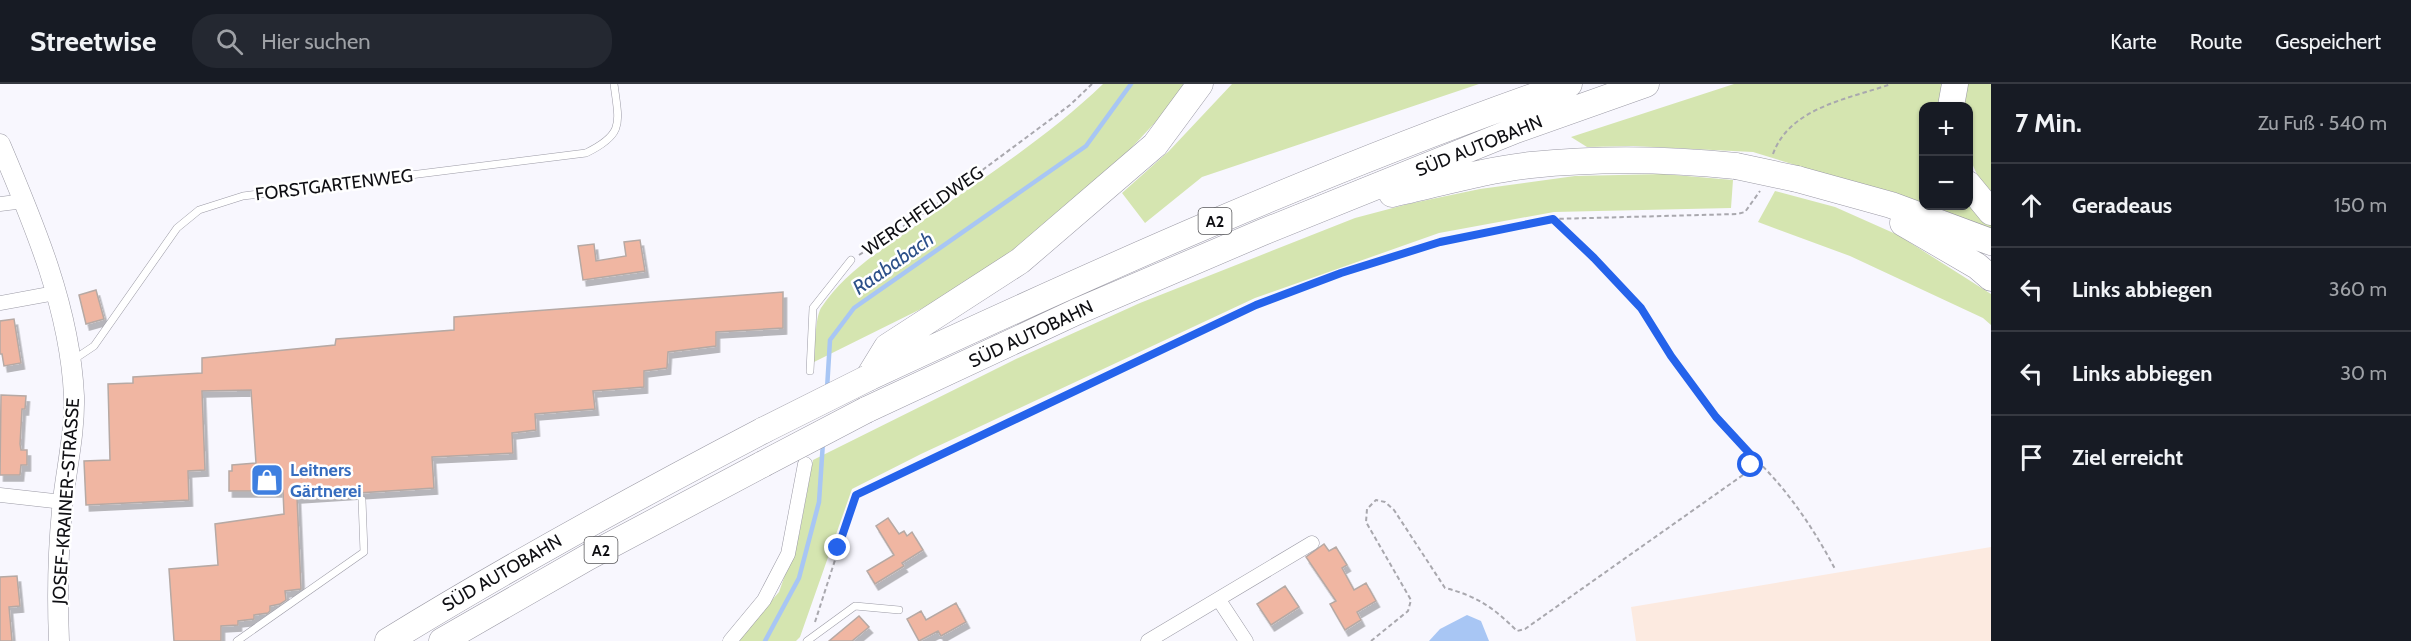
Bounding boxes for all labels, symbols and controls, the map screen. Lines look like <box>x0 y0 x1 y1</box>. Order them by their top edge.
search box <box>192 14 612 68</box>
text: Streetwise <box>30 24 156 58</box>
icon: search <box>213 25 246 58</box>
text: Hier suchen <box>261 28 371 55</box>
text: Karte <box>2110 29 2157 54</box>
text: Route <box>2190 29 2242 54</box>
text: Gespeichert <box>2275 29 2381 54</box>
map controls <box>1919 102 1973 210</box>
button: + <box>1919 102 1973 156</box>
text: 7 Min. <box>2015 107 2082 139</box>
street label: SÜD AUTOBAHN <box>1412 111 1546 181</box>
text: Zu Fuß · 540 m <box>2258 111 2387 135</box>
button: − <box>1919 156 1973 210</box>
street label: WERCHFELDWEG <box>859 161 987 261</box>
street label: FORSTGARTENWEG <box>254 164 414 206</box>
icon: ahead <box>2015 189 2048 222</box>
text: Geradeaus <box>2072 192 2172 219</box>
text: 150 m <box>2334 193 2387 217</box>
road number: A2 <box>1198 208 1232 234</box>
water label: Raababach <box>848 226 938 300</box>
icon: left <box>2015 273 2048 306</box>
text: Links abbiegen <box>2072 276 2212 303</box>
text: 360 m <box>2329 277 2387 301</box>
street label: SÜD AUTOBAHN <box>965 296 1097 372</box>
icon: left <box>2015 357 2048 390</box>
text: Links abbiegen <box>2072 360 2212 387</box>
text: 30 m <box>2340 361 2387 385</box>
street label: JOSEF-KRAINER-STRASSE <box>48 397 84 606</box>
icon: arrive <box>2015 441 2048 474</box>
text: Ziel erreicht <box>2072 444 2183 471</box>
route start <box>1737 451 1763 477</box>
place label: Leitners Gärtnerei <box>290 459 362 502</box>
shop icon: Leitners Gärtnerei <box>249 462 285 498</box>
street label: SÜD AUTOBAHN <box>438 530 566 616</box>
route end <box>824 534 850 560</box>
road number: A2 <box>584 537 618 563</box>

